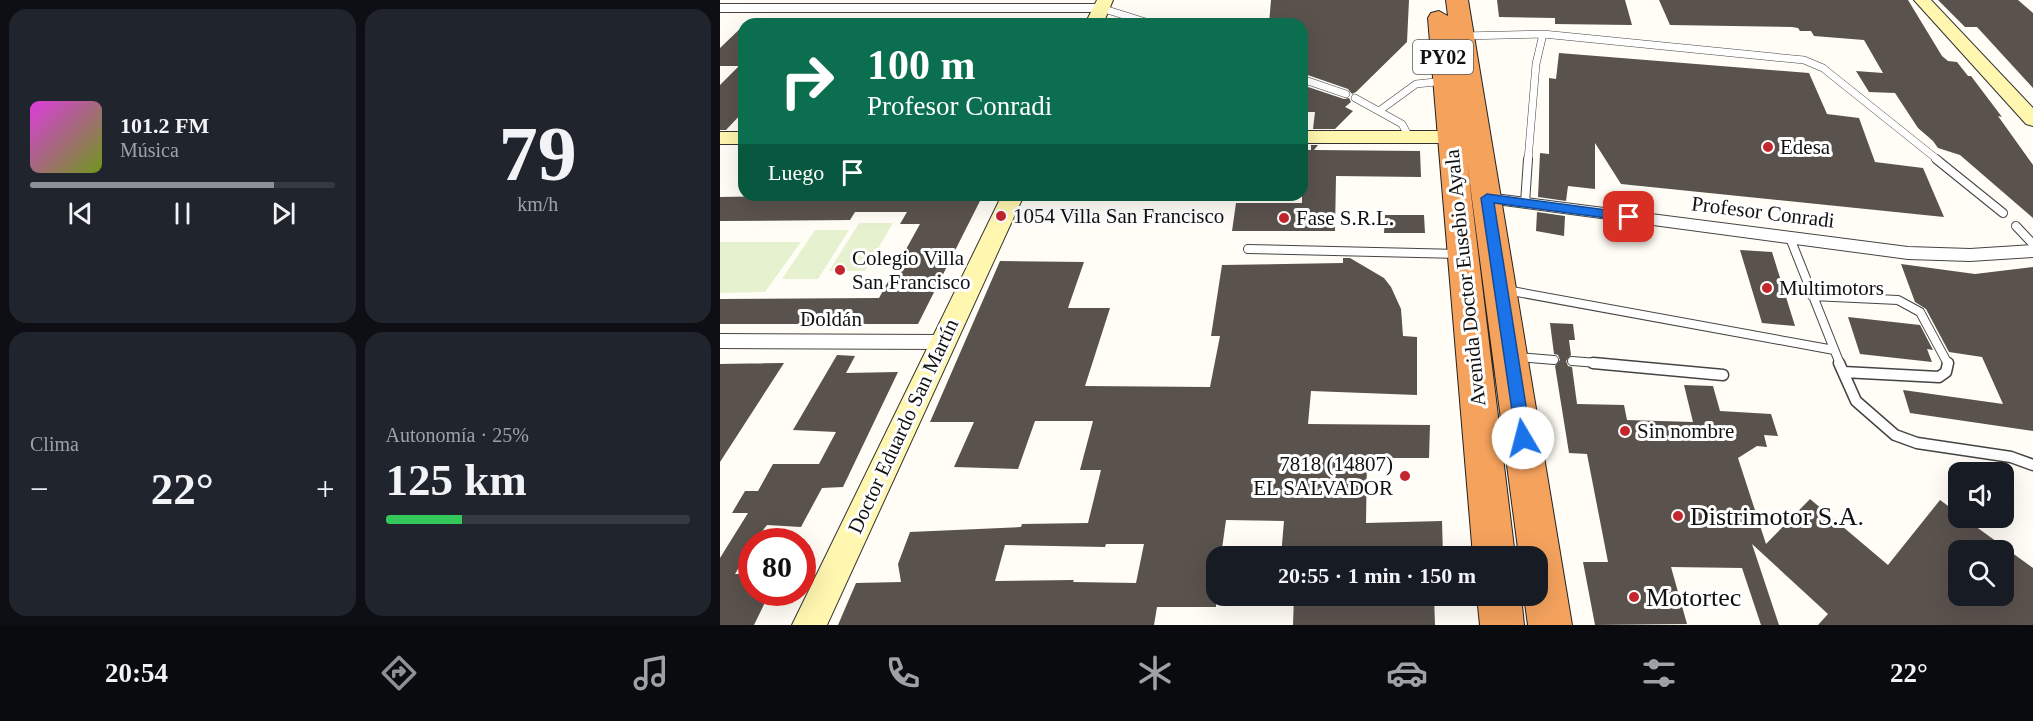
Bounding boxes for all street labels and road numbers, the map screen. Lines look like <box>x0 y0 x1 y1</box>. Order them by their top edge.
road number: PY02 <box>1413 40 1473 74</box>
street label: Avenida Doctor Eusebio Ayala <box>1439 148 1490 408</box>
street label: Profesor Conradi <box>1690 191 1836 233</box>
street label: Doldán <box>800 307 862 331</box>
street label: Doctor Eduardo San Martín <box>843 315 964 537</box>

